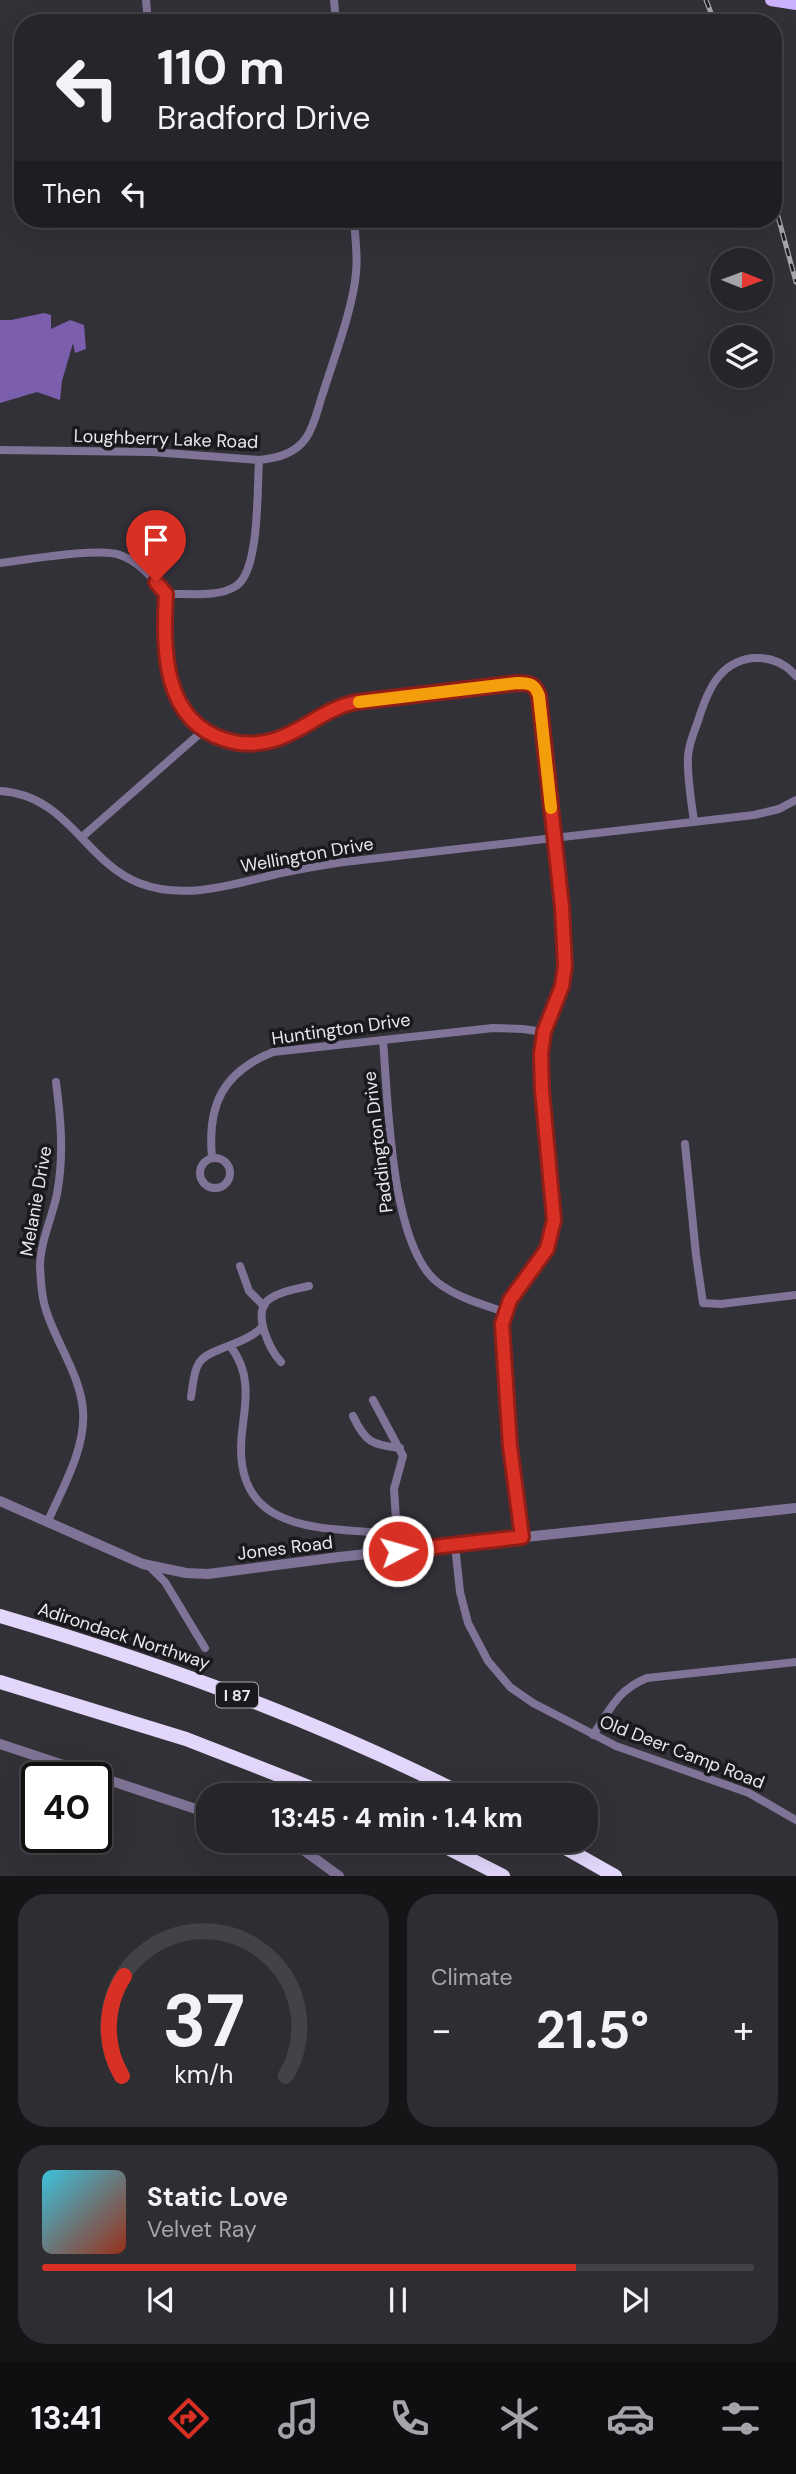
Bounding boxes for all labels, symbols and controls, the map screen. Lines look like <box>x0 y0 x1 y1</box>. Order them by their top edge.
text: 110 m <box>157 35 285 99</box>
icon: left <box>42 42 133 133</box>
text: Bradford Drive <box>157 97 370 139</box>
icon: left <box>115 175 153 213</box>
text: Then <box>42 177 101 211</box>
north arrow <box>710 248 774 312</box>
map controls <box>710 248 773 388</box>
button: layers <box>710 325 773 388</box>
street label: Loughberry Lake Road <box>73 424 259 454</box>
pin <box>126 510 186 582</box>
icon: arrive <box>137 521 175 559</box>
street label: Wellington Drive <box>239 831 375 879</box>
street label: Huntington Drive <box>270 1007 412 1051</box>
street label: Paddington Drive <box>357 1070 399 1214</box>
street label: Melanie Drive <box>15 1144 57 1258</box>
position arrow <box>361 1514 435 1588</box>
street label: Jones Road <box>236 1530 334 1566</box>
street label: Adirondack Northway <box>35 1597 213 1675</box>
road number: I 87 <box>216 1682 258 1708</box>
street label: Old Deer Camp Road <box>596 1709 768 1795</box>
speed limit sign: 40 <box>21 1762 112 1853</box>
text: 13:45 · 4 min · 1.4 km <box>271 1801 523 1835</box>
text: Climate <box>431 1962 513 1992</box>
text: 37 <box>162 1975 245 2070</box>
text: 21.5° <box>536 1996 649 2064</box>
text: − <box>431 2005 452 2055</box>
text: + <box>733 2005 754 2055</box>
text: km/h <box>174 2058 233 2091</box>
text: Static Love <box>147 2180 288 2214</box>
text: Velvet Ray <box>147 2214 257 2244</box>
icon: previous <box>142 2281 180 2319</box>
icon: pause <box>379 2281 417 2319</box>
icon: next <box>616 2281 654 2319</box>
icon: directions <box>164 2394 213 2443</box>
icon: music <box>274 2394 323 2443</box>
icon: phone <box>385 2394 434 2443</box>
icon: climate <box>495 2394 544 2443</box>
icon: car <box>606 2394 655 2443</box>
icon: filters <box>716 2394 765 2443</box>
text: 13:41 <box>31 2397 102 2439</box>

